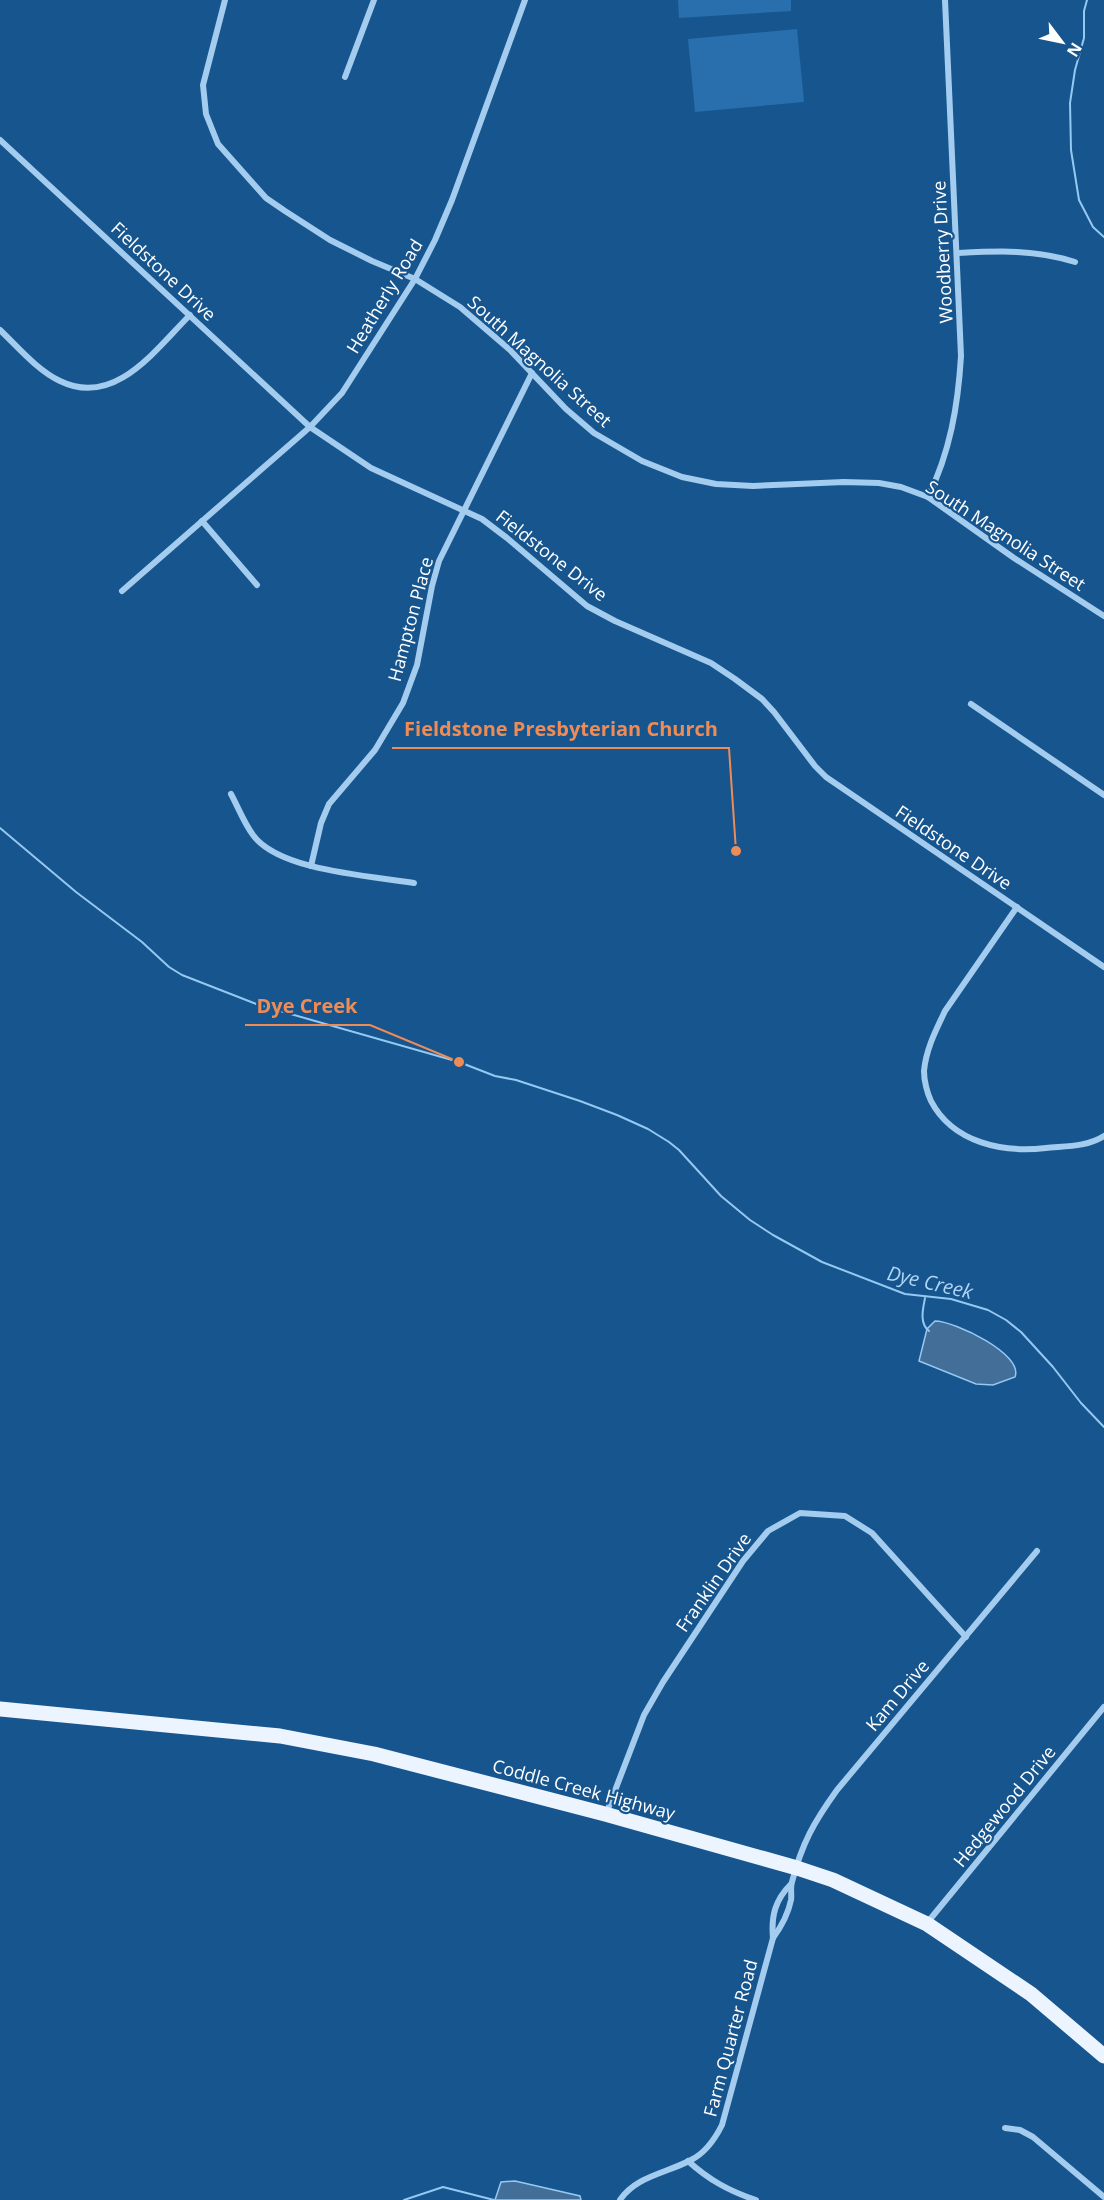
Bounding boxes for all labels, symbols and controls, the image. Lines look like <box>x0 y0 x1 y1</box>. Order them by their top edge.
north arrow <box>1032 12 1092 72</box>
text: N <box>1062 39 1087 61</box>
street label: Woodberry Drive <box>926 180 958 324</box>
street label: Fieldstone Drive <box>106 216 222 326</box>
street label: Heatherly Road <box>340 234 428 358</box>
street label: South Magnolia Street <box>463 290 617 432</box>
street label: South Magnolia Street <box>922 474 1090 596</box>
street label: Fieldstone Drive <box>491 504 613 606</box>
street label: Hampton Place <box>382 554 438 684</box>
callout: Fieldstone Presbyterian Church <box>392 710 729 748</box>
text: Fieldstone Presbyterian Church <box>404 715 718 742</box>
street label: Fieldstone Drive <box>891 799 1017 895</box>
callout: Dye Creek <box>245 987 370 1025</box>
text: Dye Creek <box>256 992 358 1019</box>
water label: Dye Creek <box>885 1259 977 1305</box>
street label: Franklin Drive <box>670 1528 756 1636</box>
street label: Kam Drive <box>860 1654 934 1736</box>
street label: Hedgewood Drive <box>948 1740 1060 1872</box>
street label: Coddle Creek Highway <box>490 1753 679 1825</box>
street label: Farm Quarter Road <box>697 1957 763 2119</box>

